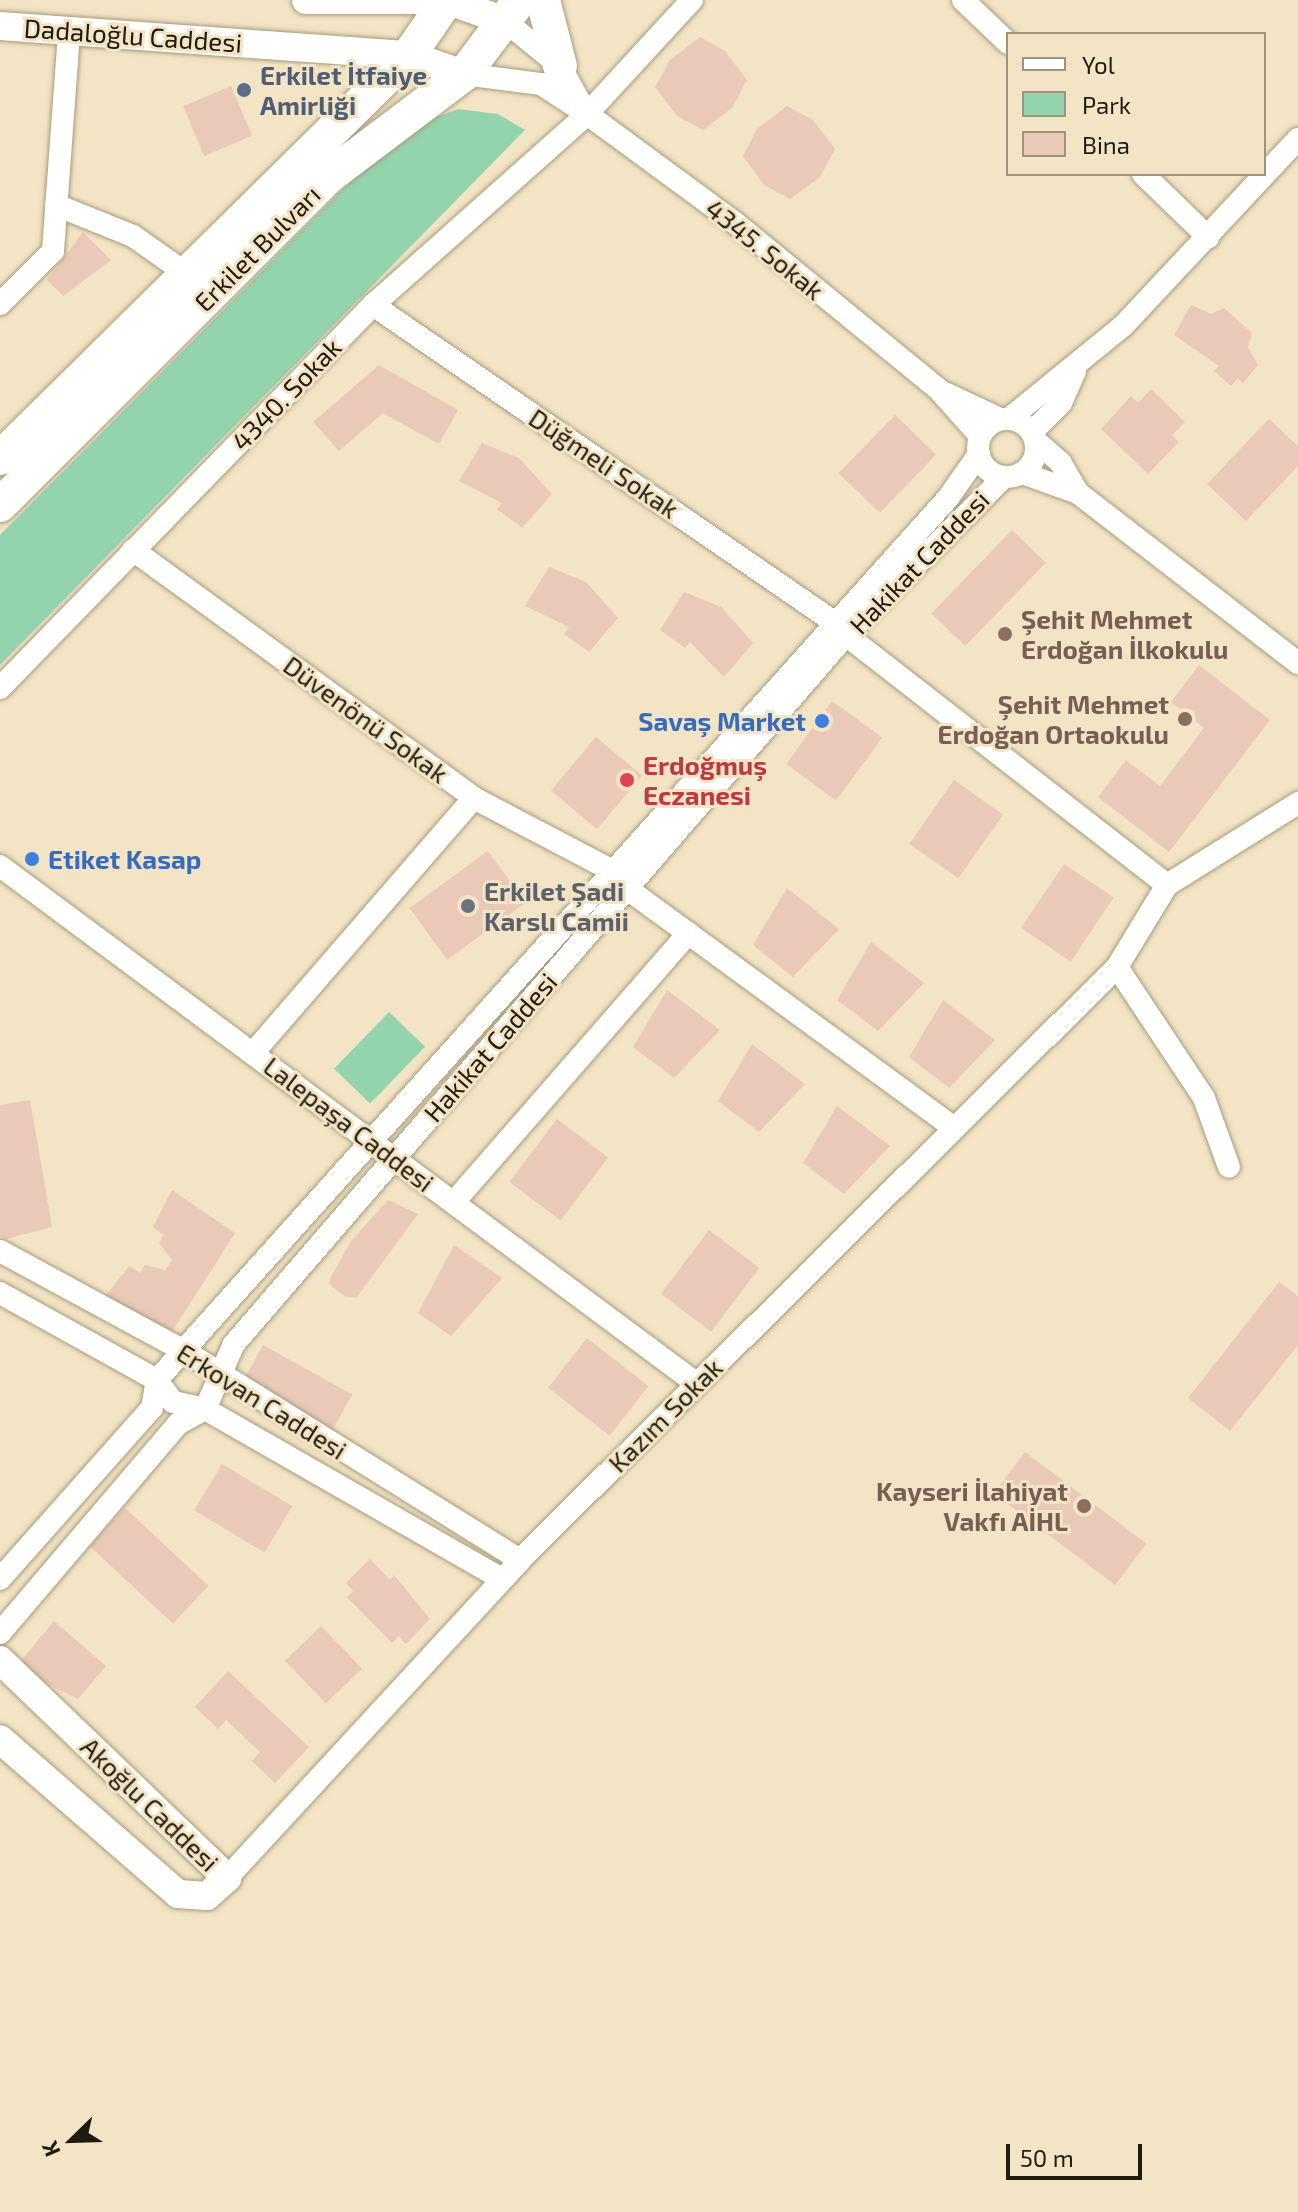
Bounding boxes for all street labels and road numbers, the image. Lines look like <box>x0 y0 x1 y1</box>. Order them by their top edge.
street label: Dadaloğlu Caddesi <box>23 12 243 58</box>
street label: Erkilet Bulvarı <box>188 179 326 317</box>
street label: 4345. Sokak <box>700 192 830 306</box>
street label: 4340. Sokak <box>225 331 347 457</box>
street label: Düğmeli Sokak <box>523 402 685 524</box>
street label: Hakikat Caddesi <box>843 484 995 640</box>
street label: Düvenönü Sokak <box>278 649 454 789</box>
street label: Hakikat Caddesi <box>417 966 563 1128</box>
street label: Lalepaşa Caddesi <box>258 1050 440 1198</box>
street label: Erkovan Caddesi <box>172 1336 352 1466</box>
street label: Kazım Sokak <box>602 1352 728 1478</box>
street label: Akoğlu Caddesi <box>75 1731 225 1877</box>

